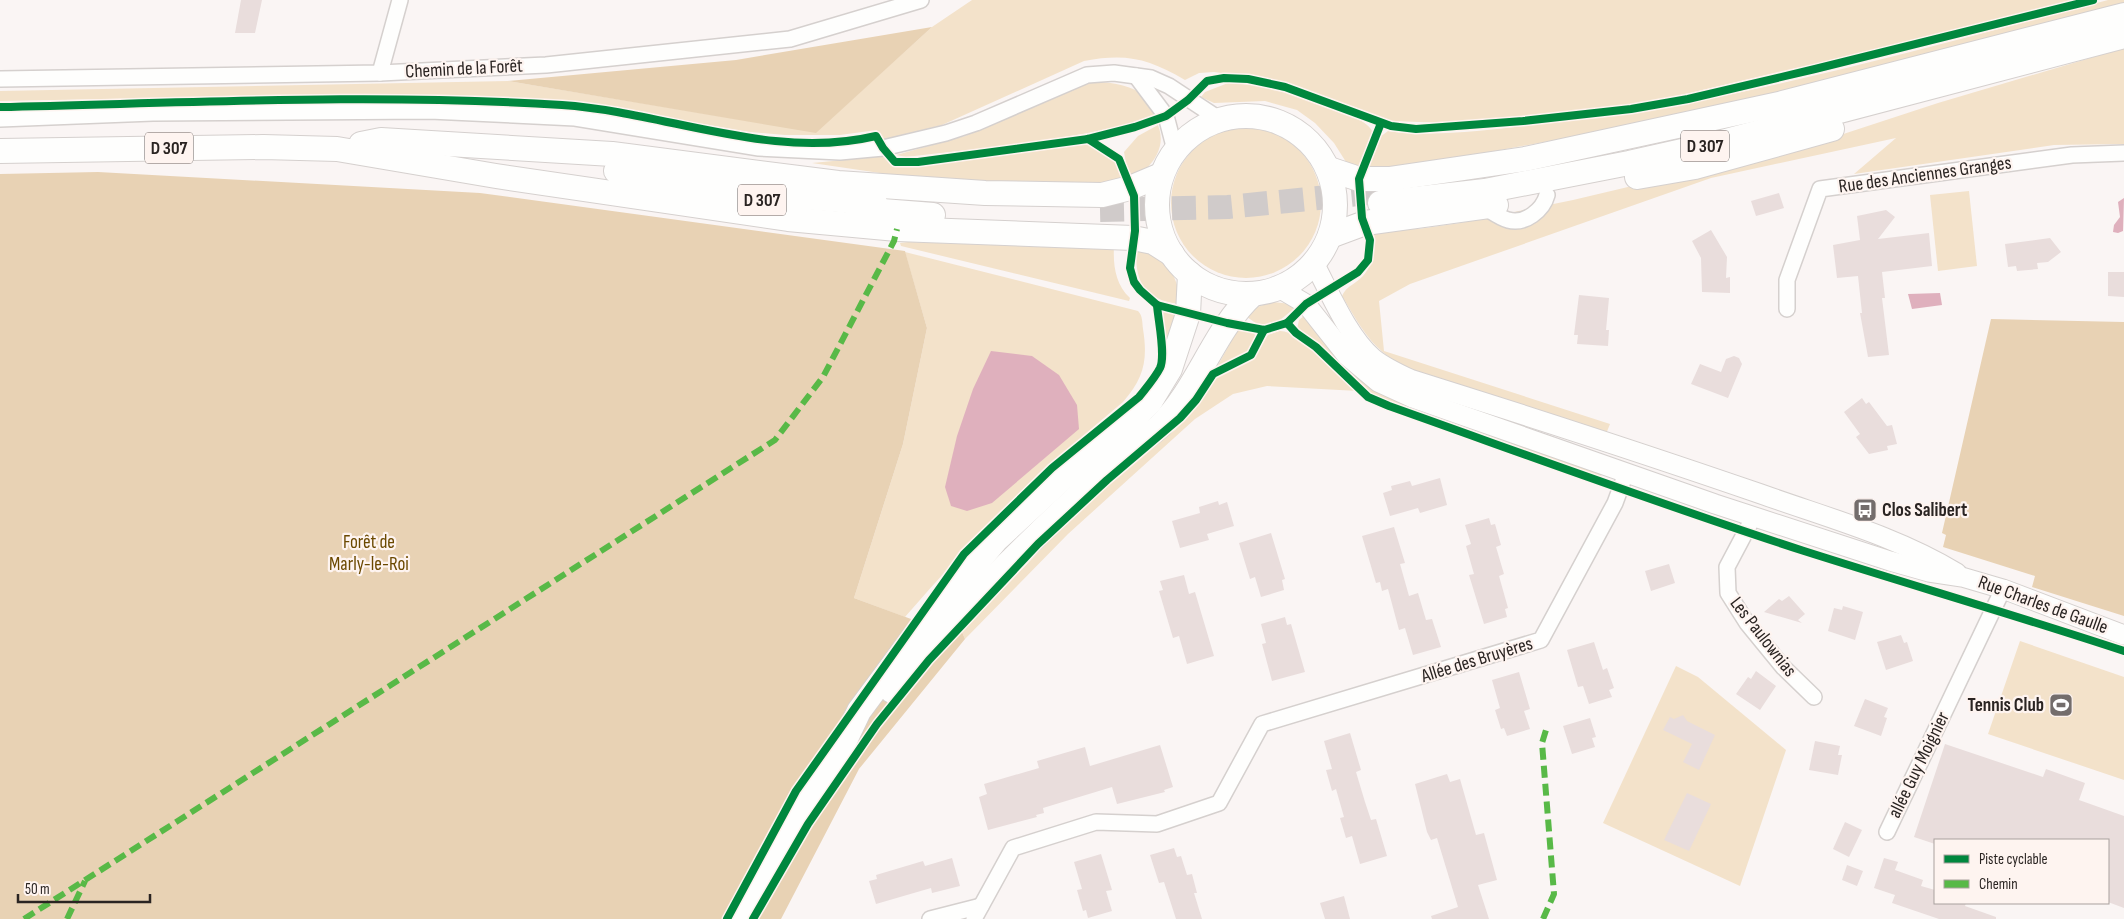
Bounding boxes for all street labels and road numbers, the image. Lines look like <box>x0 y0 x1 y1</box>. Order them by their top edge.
street label: Chemin de la Forêt <box>405 54 524 84</box>
road number: D 307 <box>1681 130 1729 162</box>
road number: D 307 <box>145 132 193 164</box>
street label: Rue des Anciennes Granges <box>1837 151 2013 198</box>
road number: D 307 <box>738 184 786 216</box>
street label: Rue Charles de Gaulle <box>1975 571 2111 639</box>
street label: Les Paulownias <box>1725 592 1801 682</box>
street label: Allée des Bruyères <box>1417 632 1536 688</box>
street label: allée Guy Moignier <box>1883 708 1955 822</box>

